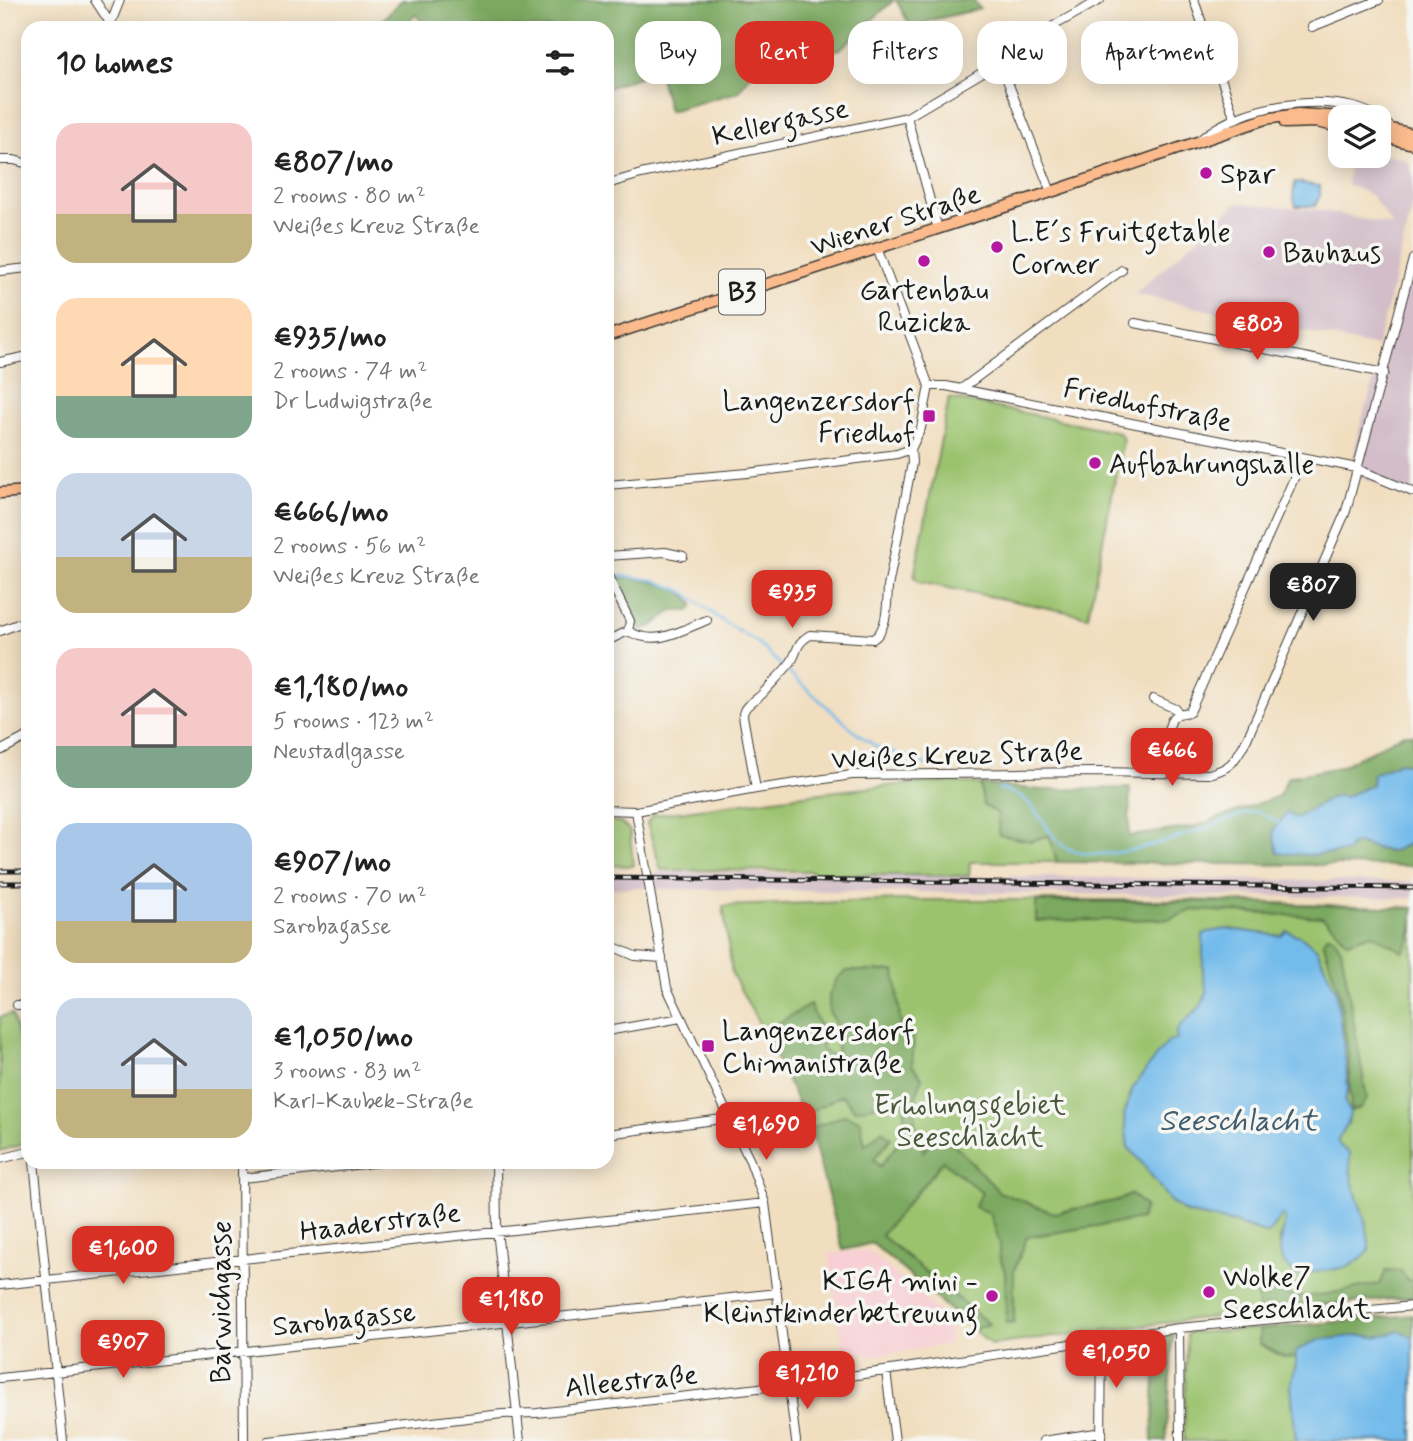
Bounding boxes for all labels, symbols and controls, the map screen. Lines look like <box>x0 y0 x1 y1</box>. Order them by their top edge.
chip: Buy <box>635 21 721 84</box>
chip: Rent <box>735 21 834 84</box>
chip: Filters <box>848 21 963 84</box>
chip: New <box>977 21 1067 84</box>
chip: Apartment <box>1081 21 1238 84</box>
text: 10 homes <box>56 44 173 83</box>
icon: filters <box>541 44 579 82</box>
street label: Kellergasse <box>709 91 853 159</box>
map controls <box>1328 105 1391 168</box>
button: layers <box>1328 105 1391 168</box>
text: €807/mo <box>273 143 393 182</box>
icon: home <box>112 151 196 235</box>
place label: Spar <box>1220 157 1276 194</box>
marker: Spar <box>1198 165 1214 181</box>
street label: Wiener Straße <box>806 177 985 266</box>
text: 2 rooms · 80 m² <box>273 182 426 212</box>
text: Weißes Kreuz Straße <box>273 212 480 242</box>
place label: L.E´s Fruitgetable Corner <box>1011 215 1231 284</box>
place label: Bauhaus <box>1283 236 1381 273</box>
marker: L.E´s Fruitgetable Corner <box>989 239 1005 255</box>
marker: Bauhaus <box>1261 244 1277 260</box>
marker: Gartenbau Ruzicka <box>916 253 932 269</box>
road number: B3 <box>719 270 765 314</box>
place label: Gartenbau Ruzicka <box>859 273 989 342</box>
pin: €803 <box>1216 302 1298 362</box>
text: €803 <box>1232 310 1282 340</box>
text: €935/mo <box>273 318 387 357</box>
icon: home <box>112 326 196 410</box>
text: 2 rooms · 74 m² <box>273 357 428 387</box>
street label: Friedhofstraße <box>1060 371 1235 442</box>
place label: Langenzersdorf Friedhof <box>722 384 915 453</box>
text: Dr Ludwigstraße <box>273 387 433 417</box>
marker: Langenzersdorf Friedhof <box>921 408 937 424</box>
place label: Aufbahrungshalle <box>1109 447 1315 486</box>
marker: Aufbahrungshalle <box>1087 455 1103 471</box>
text: €666/mo <box>273 493 389 532</box>
icon: home <box>112 501 196 585</box>
text: 2 rooms · 56 m² <box>273 532 426 562</box>
text: Weißes Kreuz Straße <box>273 562 480 592</box>
pin: €807 <box>1272 564 1354 623</box>
pin: €935 <box>751 570 833 630</box>
text: €807 <box>1286 571 1340 601</box>
text: €935 <box>768 578 816 608</box>
text: €1,180/mo <box>273 668 408 707</box>
icon: home <box>112 676 196 760</box>
text: 5 rooms · 123 m² <box>273 707 434 737</box>
pin: €666 <box>1131 728 1213 788</box>
street label: Weißes Kreuz Straße <box>831 734 1084 779</box>
text: €666 <box>1147 736 1197 766</box>
text: Neustadlgasse <box>273 737 405 767</box>
text: €907/mo <box>273 843 391 882</box>
icon: home <box>112 851 196 935</box>
text: 2 rooms · 70 m² <box>273 882 427 912</box>
text: Sarobagasse <box>273 912 391 942</box>
place label: Langenzersdorf Chimanistraße <box>722 1014 915 1083</box>
text: €1,050/mo <box>273 1018 413 1057</box>
icon: home <box>112 1026 196 1110</box>
marker: Langenzersdorf Chimanistraße <box>700 1038 716 1054</box>
text: 3 rooms · 83 m² <box>273 1057 421 1087</box>
text: Karl-Kaubek-Straße <box>273 1087 473 1117</box>
park label: Erholungsgebiet Seeschlacht <box>874 1088 1066 1157</box>
pin: €1,690 <box>709 1102 823 1162</box>
water label: Seeschlacht <box>1159 1102 1318 1141</box>
text: €1,690 <box>732 1110 800 1140</box>
street label: Haaderstraße <box>298 1195 463 1252</box>
street label: Barwichgasse <box>204 1221 241 1383</box>
pin: €1,600 <box>66 1226 180 1286</box>
text: €1,600 <box>88 1234 158 1264</box>
place label: Wolke7 Seeschlacht <box>1223 1260 1371 1329</box>
place label: KIGA mini - Kleinstkinderbetreuung <box>704 1264 978 1336</box>
pin: €1,180 <box>454 1278 568 1337</box>
marker: Wolke7 Seeschlacht <box>1201 1284 1217 1300</box>
text: €1,180 <box>478 1285 544 1315</box>
marker: KIGA mini - Kleinstkinderbetreuung <box>984 1288 1000 1304</box>
street label: Sarobagasse <box>271 1295 418 1349</box>
pin: €907 <box>82 1320 164 1380</box>
text: €907 <box>97 1328 149 1358</box>
pin: €1,050 <box>1059 1330 1173 1390</box>
text: €1,050 <box>1081 1338 1151 1368</box>
pin: €1,210 <box>750 1352 864 1411</box>
street label: Alleestraße <box>563 1357 700 1408</box>
text: €1,210 <box>775 1359 839 1389</box>

